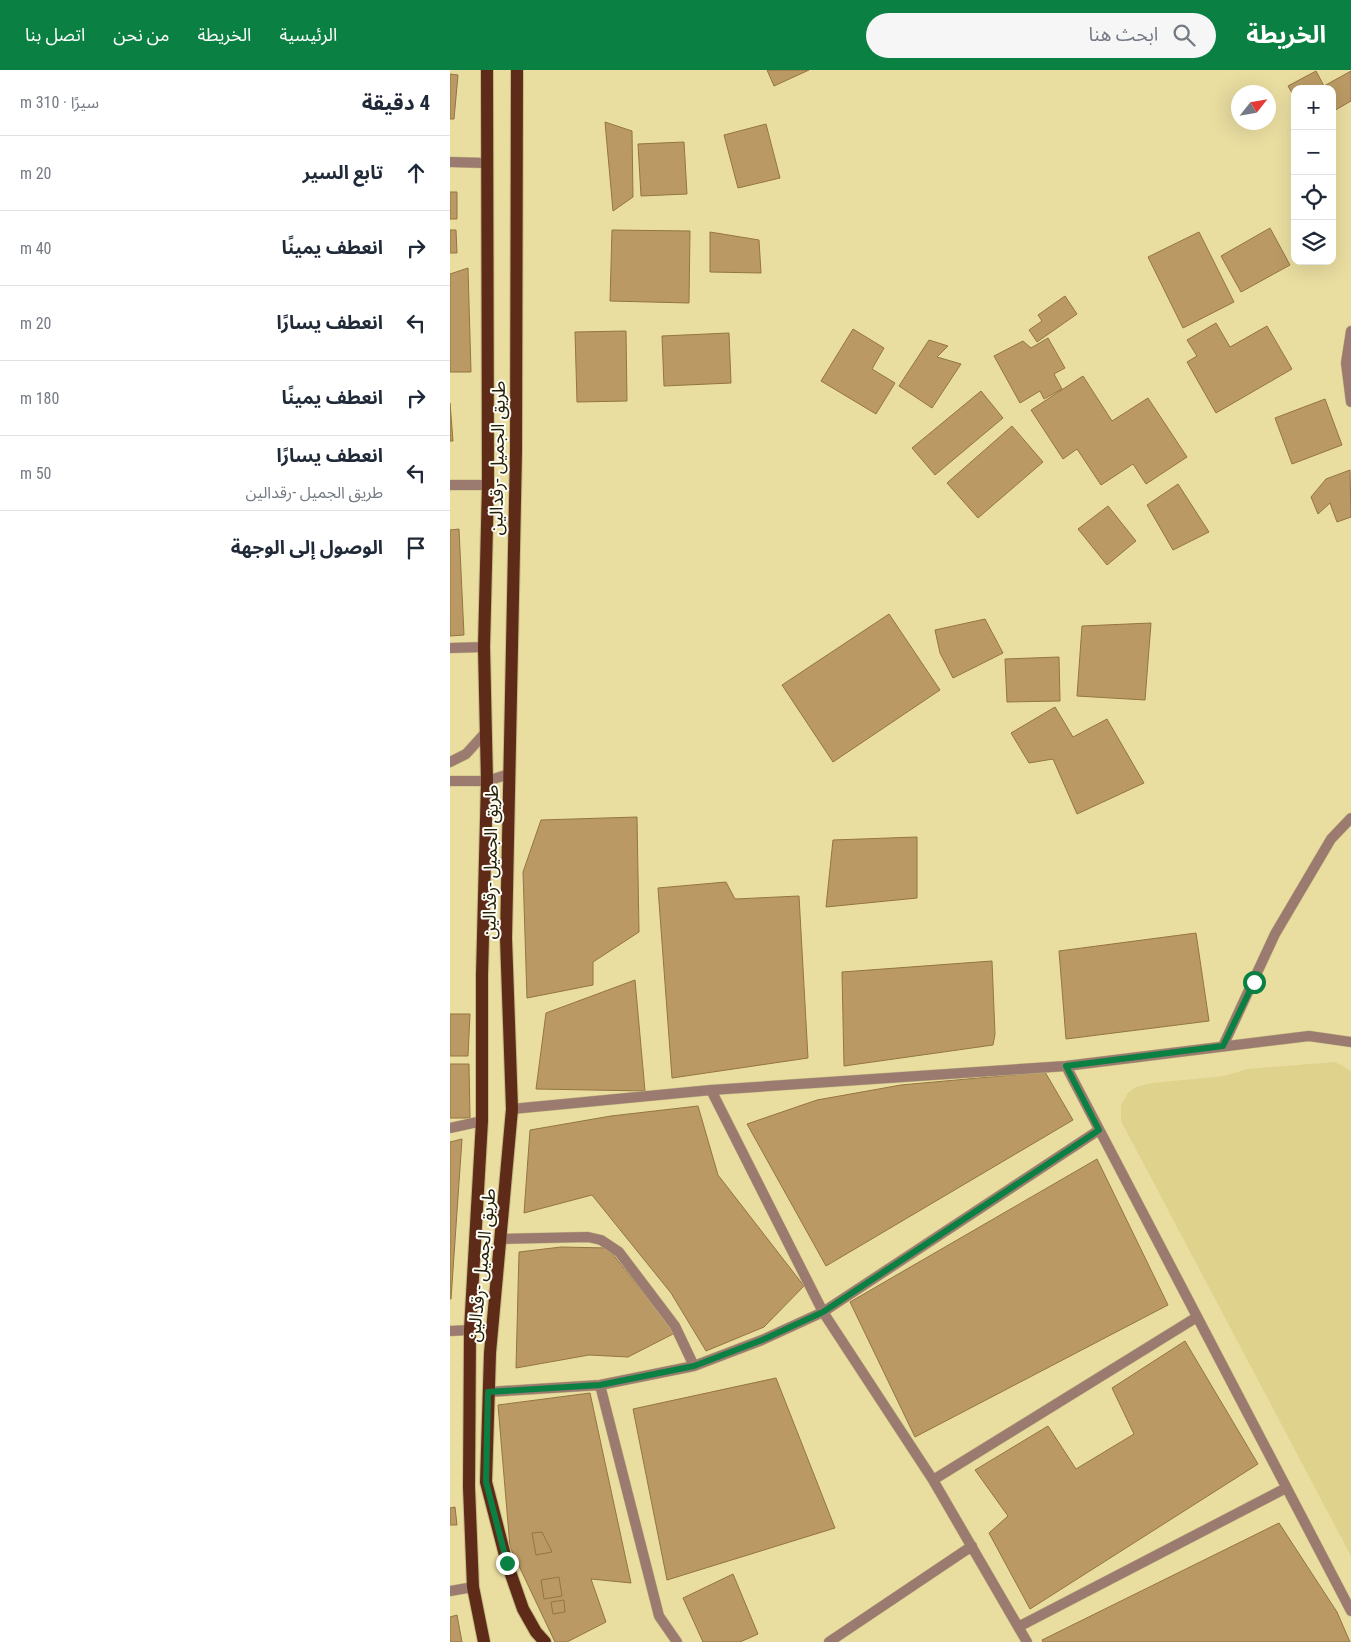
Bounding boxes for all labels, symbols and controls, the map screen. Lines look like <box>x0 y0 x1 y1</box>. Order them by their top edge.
search box <box>866 13 1216 58</box>
icon: search <box>1170 21 1198 49</box>
text: الخريطة <box>1246 21 1326 49</box>
text: ابحث هنا <box>1088 23 1158 46</box>
text: اتصل بنا <box>25 24 85 45</box>
text: من نحن <box>113 24 169 45</box>
text: الخريطة <box>197 24 251 45</box>
text: الرئيسية <box>279 24 337 45</box>
north arrow <box>1231 85 1276 130</box>
map controls <box>1291 85 1336 265</box>
button: + <box>1291 85 1336 130</box>
text: 4 دقيقة <box>362 91 430 115</box>
text: سيرًا · 310 m <box>20 93 99 112</box>
button: − <box>1291 130 1336 175</box>
icon: ahead <box>402 159 430 187</box>
text: تابع السير <box>302 161 383 184</box>
text: 20 m <box>20 164 52 183</box>
button: locate <box>1291 175 1336 220</box>
button: layers <box>1291 220 1336 265</box>
icon: right <box>402 234 430 262</box>
text: انعطف يمينًا <box>281 236 383 259</box>
text: 40 m <box>20 239 52 258</box>
icon: left <box>402 309 430 337</box>
text: انعطف يسارًا <box>277 311 383 334</box>
text: 20 m <box>20 314 52 333</box>
street label: طريق الجميل -رقدالين <box>485 381 510 536</box>
icon: right <box>402 384 430 412</box>
text: انعطف يمينًا <box>281 386 383 409</box>
text: 180 m <box>20 389 59 408</box>
text: انعطف يسارًا <box>277 444 383 467</box>
icon: left <box>402 459 430 487</box>
text: 50 m <box>20 464 52 483</box>
text: طريق الجميل -رقدالين <box>246 483 383 502</box>
icon: arrive <box>402 534 430 562</box>
text: الوصول إلى الوجهة <box>231 536 383 559</box>
street label: طريق الجميل -رقدالين <box>478 785 503 940</box>
route start <box>1243 971 1266 994</box>
street label: طريق الجميل -رقدالين <box>462 1187 501 1343</box>
route end <box>496 1552 519 1575</box>

